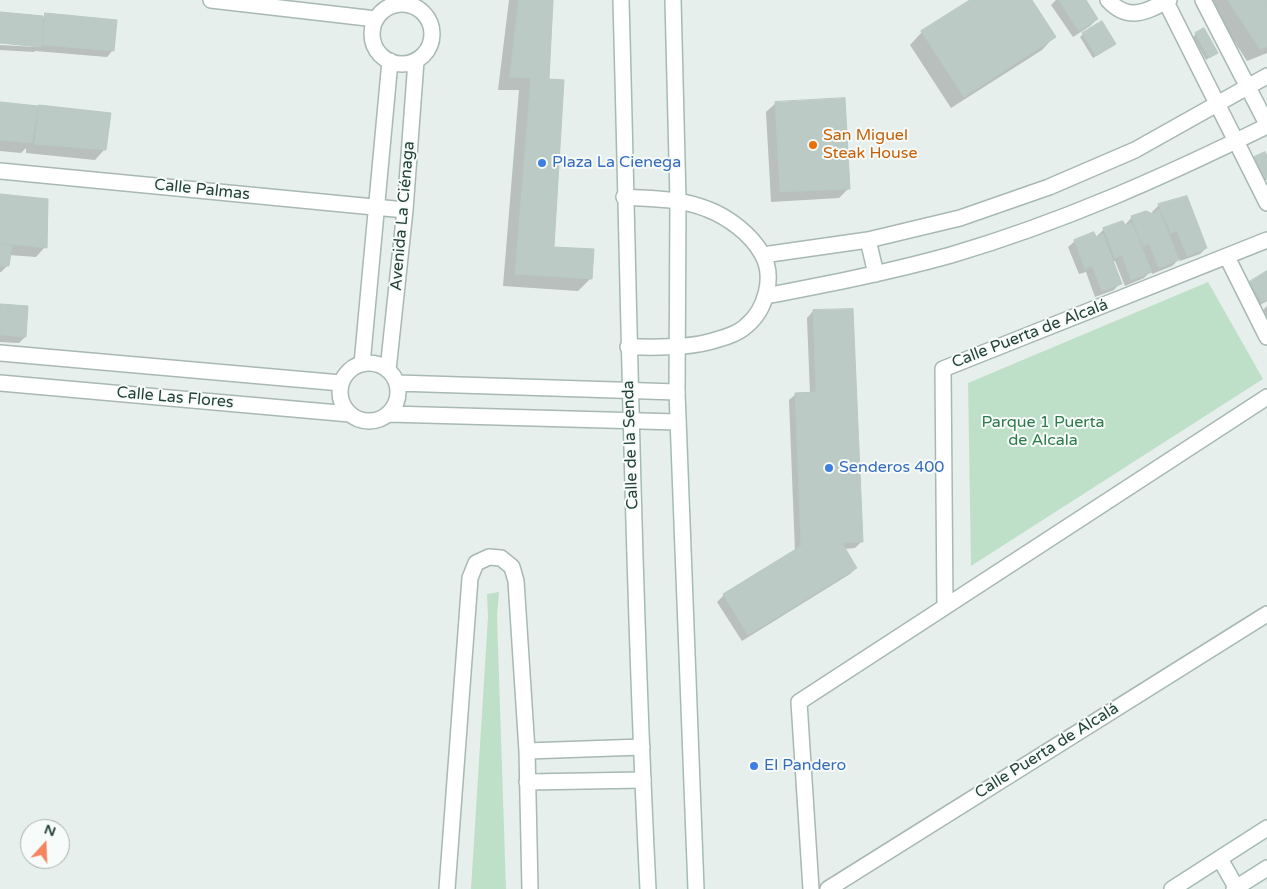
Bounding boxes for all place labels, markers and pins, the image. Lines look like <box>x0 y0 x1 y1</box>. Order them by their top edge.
place label: San Miguel Steak House <box>823 126 917 164</box>
marker: San Miguel Steak House <box>807 139 819 151</box>
place label: Plaza La Cienega <box>552 153 681 173</box>
marker: Plaza La Cienega <box>536 157 548 169</box>
place label: Senderos 400 <box>839 458 944 478</box>
marker: Senderos 400 <box>823 462 835 474</box>
place label: El Pandero <box>764 756 846 776</box>
marker: El Pandero <box>748 760 760 772</box>

